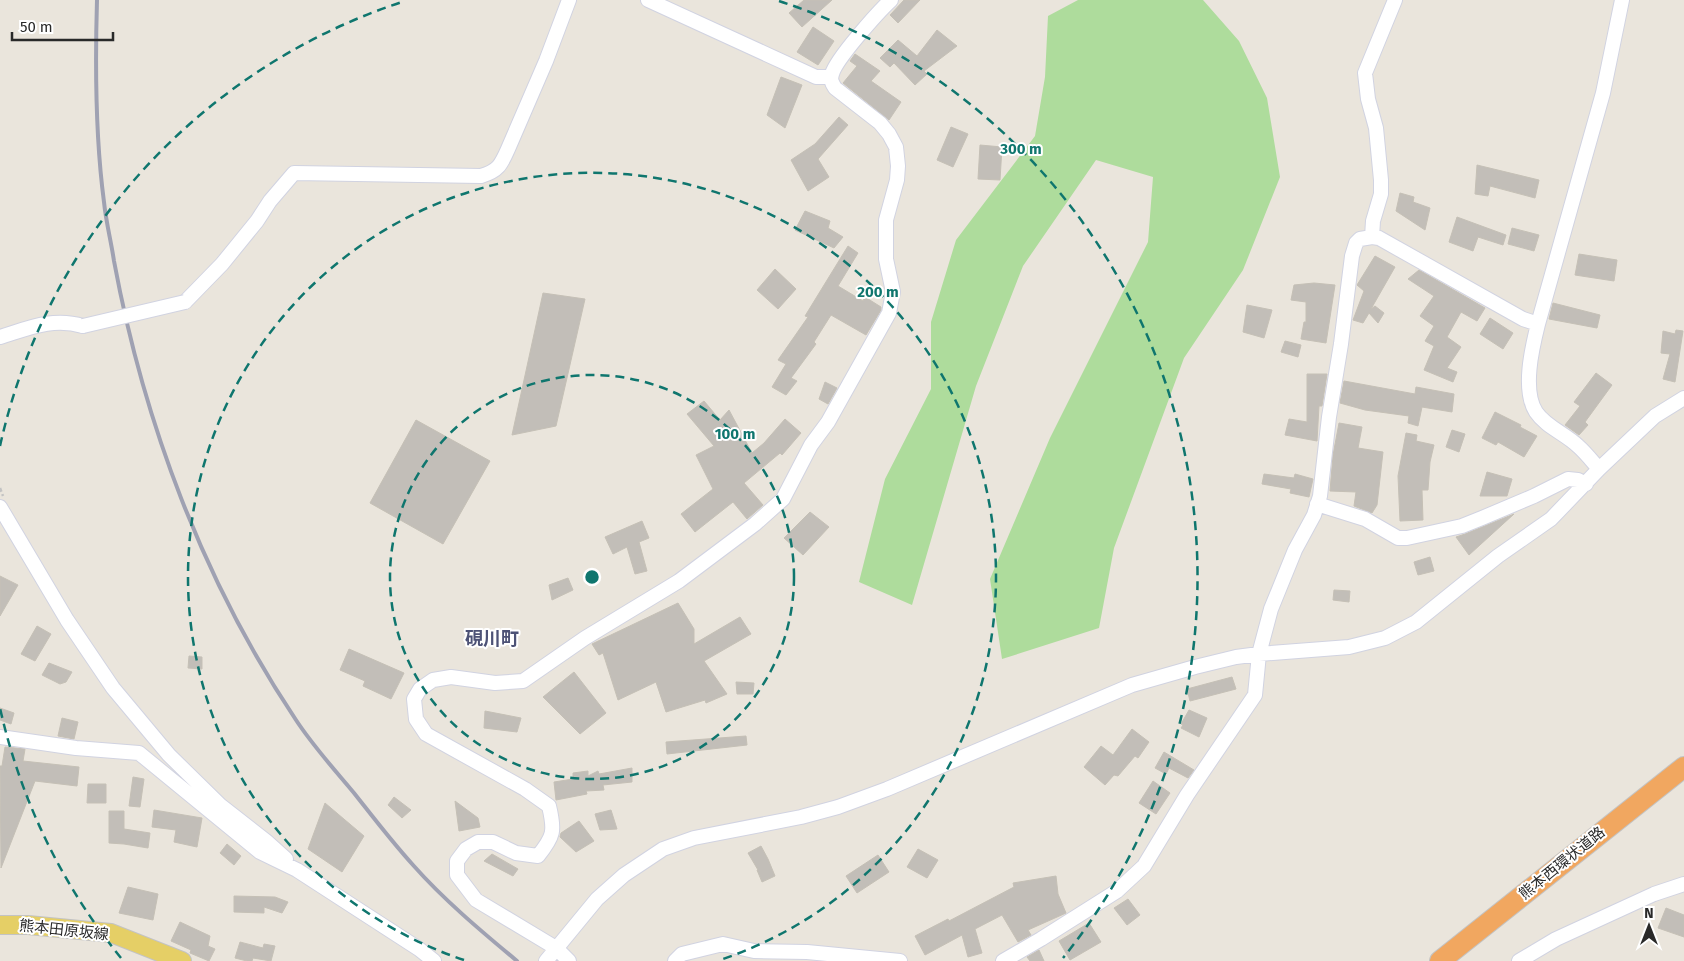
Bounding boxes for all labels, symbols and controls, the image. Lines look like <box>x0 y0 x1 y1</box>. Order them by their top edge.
scale bar <box>12 10 114 42</box>
text: 50 m <box>20 18 53 36</box>
text: 300 m <box>999 140 1042 158</box>
text: 200 m <box>857 283 899 301</box>
text: 100 m <box>715 425 755 443</box>
centre of rings <box>583 568 601 586</box>
district label: 硯川町 <box>465 628 519 650</box>
street label: 熊本西環状道路 <box>1516 823 1608 903</box>
north arrow <box>1624 901 1674 951</box>
text: N <box>1644 905 1654 922</box>
street label: 熊本田原坂線 <box>18 916 110 944</box>

